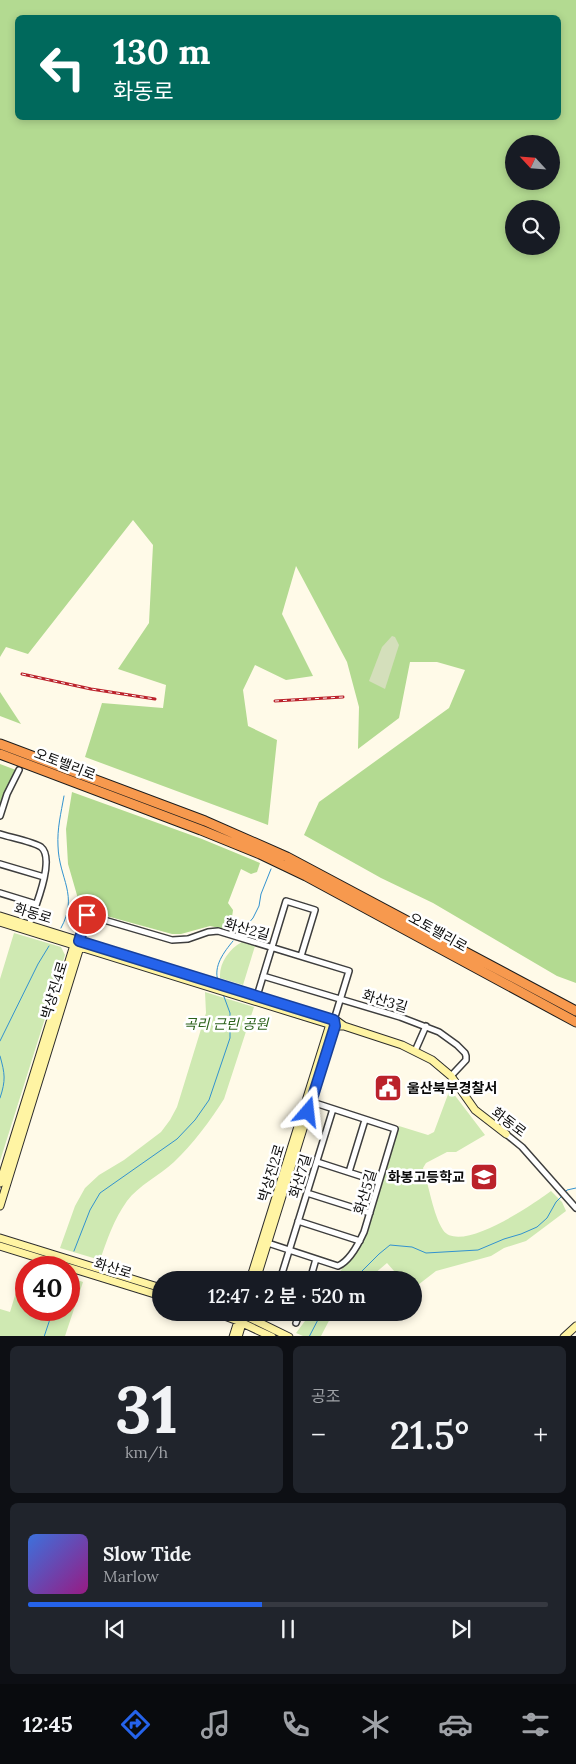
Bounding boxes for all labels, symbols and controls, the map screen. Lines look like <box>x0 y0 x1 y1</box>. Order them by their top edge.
text: 130 m <box>113 29 210 74</box>
icon: left <box>30 35 95 100</box>
text: 화동로 <box>113 77 174 105</box>
north arrow <box>505 135 560 190</box>
map controls <box>505 135 560 255</box>
button: search <box>505 200 560 255</box>
street label: 오토밸리로 <box>32 744 98 784</box>
pin <box>66 894 108 936</box>
street label: 화동로 <box>12 899 54 927</box>
icon: arrive <box>73 901 101 929</box>
street label: 오토밸리로 <box>405 909 471 956</box>
street label: 화산2길 <box>222 914 272 944</box>
street label: 박상진4로 <box>37 959 71 1021</box>
street label: 화산3길 <box>360 986 410 1016</box>
park label: 곡리 근린 공원 <box>184 1015 269 1033</box>
public building icon: 울산북부경찰서 <box>373 1073 403 1103</box>
place label: 울산북부경찰서 <box>407 1079 497 1097</box>
position arrow <box>281 1085 333 1137</box>
street label: 화동로 <box>488 1103 530 1141</box>
street label: 박상진2로 <box>254 1142 288 1204</box>
street label: 화산7길 <box>285 1152 315 1200</box>
school or university icon: 화봉고등학교 <box>469 1162 499 1192</box>
street label: 화산5길 <box>350 1167 380 1217</box>
place label: 화봉고등학교 <box>388 1168 465 1186</box>
street label: 화산로 <box>92 1254 134 1282</box>
speed limit sign: 40 <box>15 1256 80 1321</box>
text: 12:47 · 2 분 · 520 m <box>208 1284 366 1308</box>
text: 31 <box>115 1368 178 1451</box>
text: 공조 <box>311 1386 340 1406</box>
text: 21.5° <box>390 1411 469 1459</box>
text: − <box>311 1417 326 1453</box>
text: + <box>533 1417 548 1453</box>
text: km/h <box>125 1442 168 1462</box>
text: Slow Tide <box>103 1542 191 1566</box>
text: Marlow <box>103 1566 159 1586</box>
icon: previous <box>101 1615 129 1643</box>
icon: pause <box>274 1615 302 1643</box>
icon: next <box>447 1615 475 1643</box>
icon: directions <box>118 1707 153 1742</box>
icon: music <box>198 1707 233 1742</box>
icon: phone <box>278 1707 313 1742</box>
icon: climate <box>358 1707 393 1742</box>
icon: car <box>438 1707 473 1742</box>
icon: filters <box>518 1707 553 1742</box>
text: 12:45 <box>23 1710 73 1738</box>

